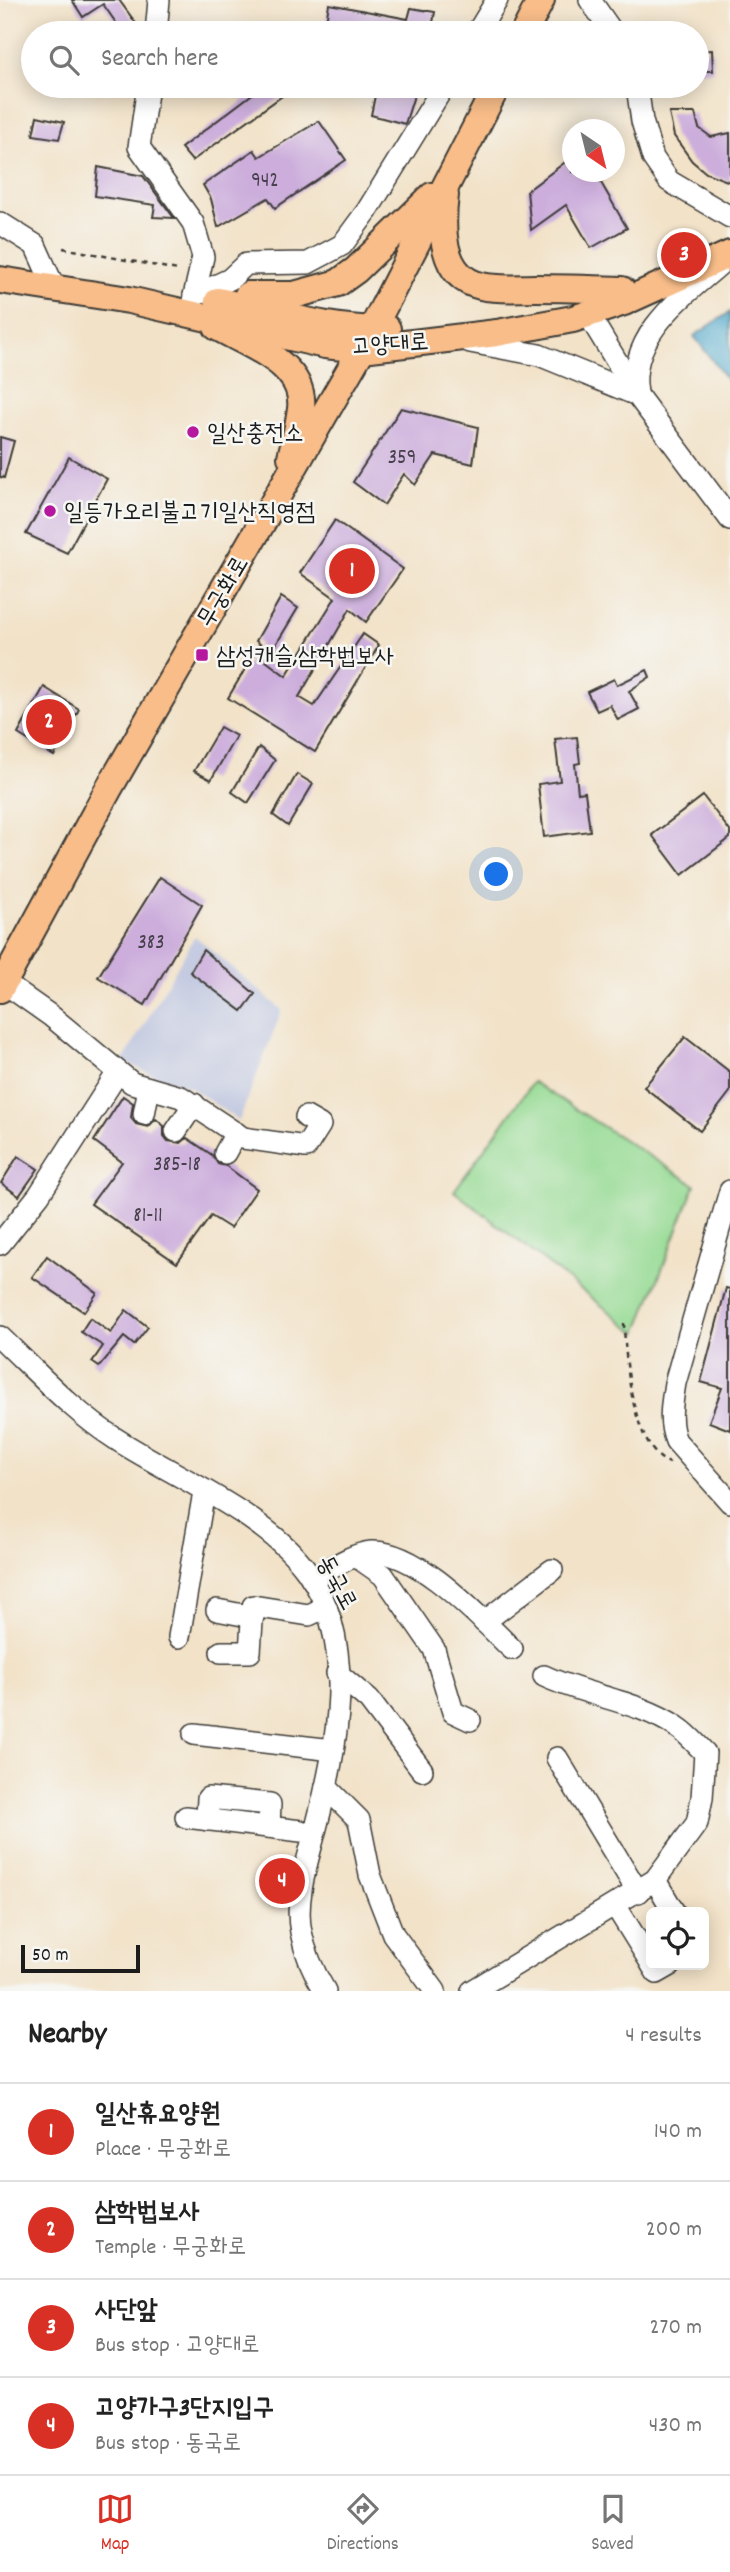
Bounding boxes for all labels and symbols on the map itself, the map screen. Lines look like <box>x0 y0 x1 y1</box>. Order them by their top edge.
north arrow <box>562 119 625 182</box>
house number: 942 <box>251 167 279 197</box>
pin: 3 <box>661 229 707 281</box>
street label: 고양대로 <box>350 326 430 366</box>
place label: 일산충전소 <box>207 418 304 452</box>
marker: 일산충전소 <box>185 424 201 440</box>
house number: 359 <box>388 444 416 474</box>
place label: 일등가오리불고기일산직영점 <box>64 497 315 531</box>
marker: 일등가오리불고기일산직영점 <box>42 503 58 519</box>
pin: 1 <box>329 545 375 597</box>
street label: 무궁화로 <box>191 551 259 634</box>
place label: 삼성캐슬,삼학법보사 <box>216 641 394 675</box>
marker: 삼성캐슬,삼학법보사 <box>194 647 210 663</box>
pin: 2 <box>26 696 72 748</box>
your location <box>479 857 513 891</box>
house number: 383 <box>137 929 165 959</box>
house number: 385-18 <box>153 1151 201 1181</box>
house number: 81-11 <box>133 1202 163 1232</box>
street label: 동국로 <box>307 1550 364 1617</box>
pin: 4 <box>259 1855 305 1907</box>
scale bar <box>21 1942 140 1974</box>

